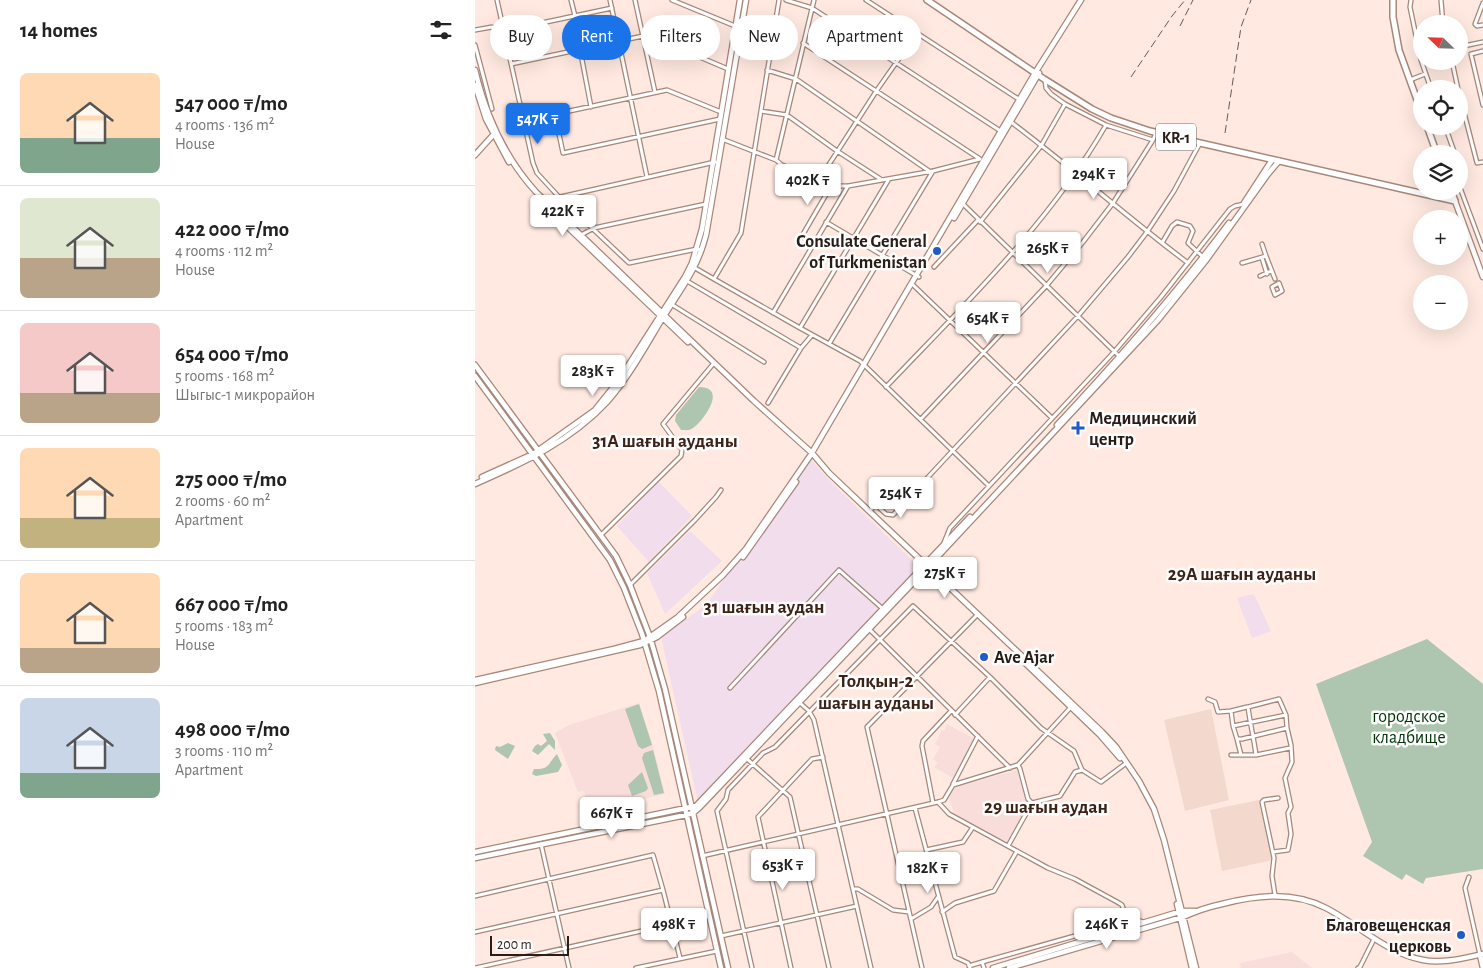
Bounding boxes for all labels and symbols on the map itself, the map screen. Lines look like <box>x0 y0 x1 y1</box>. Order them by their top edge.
north arrow <box>1413 15 1467 70</box>
pin: 547K ₸ <box>497 102 579 145</box>
road number: KR-1 <box>1156 124 1196 150</box>
pin: 294K ₸ <box>1053 158 1135 200</box>
pin: 402K ₸ <box>767 164 849 206</box>
pin: 422K ₸ <box>522 194 604 237</box>
pin: 265K ₸ <box>1007 232 1089 274</box>
place label: Consulate General of Turkmenistan <box>796 233 927 272</box>
marker: Consulate General of Turkmenistan <box>931 245 943 257</box>
pin: 654K ₸ <box>947 302 1029 344</box>
pin: 283K ₸ <box>552 354 634 397</box>
place label: Медицинский центр <box>1089 410 1197 449</box>
marker: Медицинский центр <box>1071 421 1085 435</box>
district label: 31А шағын ауданы <box>592 432 738 451</box>
pin: 254K ₸ <box>860 476 942 519</box>
pin: 275K ₸ <box>904 556 986 599</box>
district label: 29А шағын ауданы <box>1168 565 1316 584</box>
district label: 31 шағын аудан <box>704 598 824 617</box>
place label: Ave Ajar <box>994 649 1055 667</box>
marker: Ave Ajar <box>978 651 990 663</box>
district label: Толқын-2 шағын ауданы <box>818 672 934 713</box>
park label: городское кладбище <box>1372 708 1446 747</box>
pin: 667K ₸ <box>571 796 653 839</box>
district label: 29 шағын аудан <box>984 798 1108 817</box>
pin: 653K ₸ <box>742 848 824 891</box>
pin: 182K ₸ <box>887 852 969 894</box>
pin: 498K ₸ <box>633 908 715 950</box>
pin: 246K ₸ <box>1066 908 1148 950</box>
place label: Благовещенская церковь <box>1325 917 1452 956</box>
marker: Благовещенская церковь <box>1455 929 1467 941</box>
scale bar <box>490 933 569 956</box>

